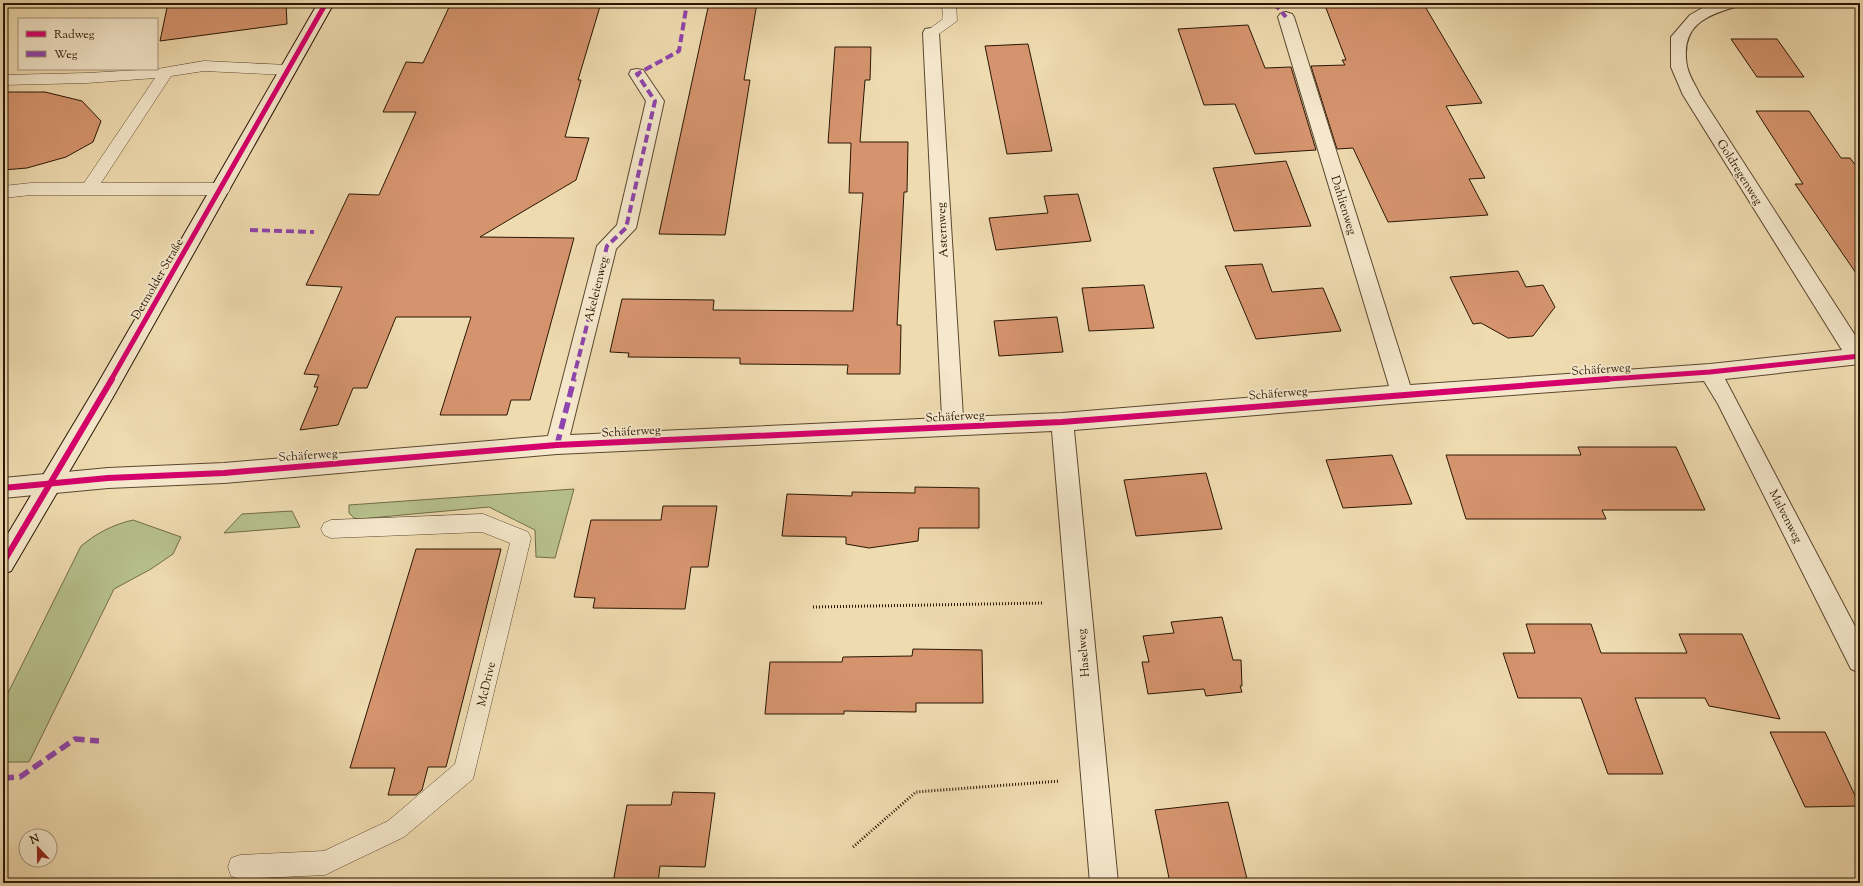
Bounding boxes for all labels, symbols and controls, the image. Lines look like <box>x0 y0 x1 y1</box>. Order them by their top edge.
legend <box>18 18 158 70</box>
text: Radweg <box>54 26 95 44</box>
text: Weg <box>54 46 78 64</box>
street label: Goldregenweg <box>1712 136 1767 209</box>
street label: Dahlienweg <box>1325 173 1361 237</box>
street label: Asternweg <box>933 202 953 258</box>
street label: Detmolder Straße <box>127 235 189 323</box>
street label: Akeleienweg <box>580 255 614 324</box>
street label: Schäferweg <box>1571 359 1631 381</box>
street label: Schäferweg <box>1248 382 1308 406</box>
street label: Schäferweg <box>925 406 985 428</box>
street label: Schäferweg <box>601 421 661 443</box>
street label: Schäferweg <box>278 445 338 467</box>
street label: Malvenweg <box>1764 486 1806 547</box>
street label: Haselweg <box>1073 628 1095 678</box>
street label: McDrive <box>473 660 501 708</box>
north arrow <box>18 828 58 868</box>
text: N <box>27 831 42 849</box>

